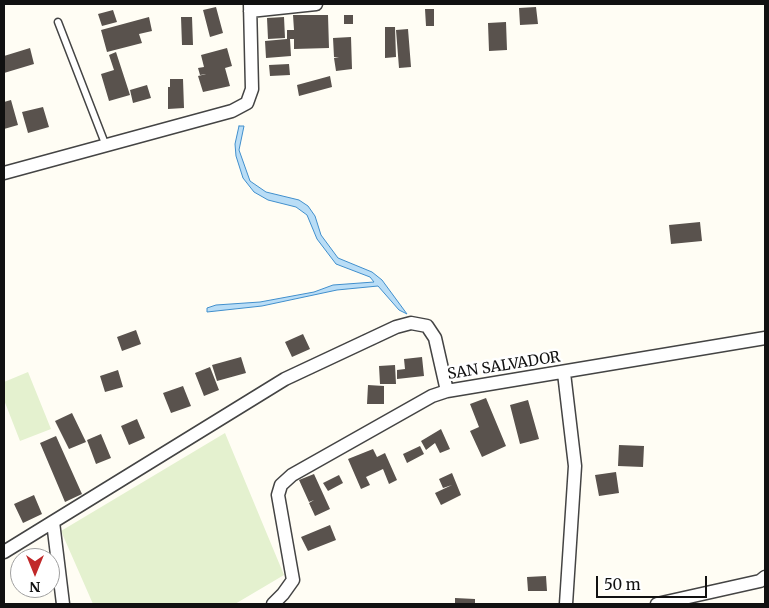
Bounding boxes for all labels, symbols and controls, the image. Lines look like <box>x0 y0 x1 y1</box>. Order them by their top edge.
street label: SAN SALVADOR <box>446 348 562 384</box>
north arrow <box>10 548 60 598</box>
scale bar <box>599 566 710 598</box>
text: 50 m <box>604 575 641 594</box>
text: N <box>29 578 41 596</box>

